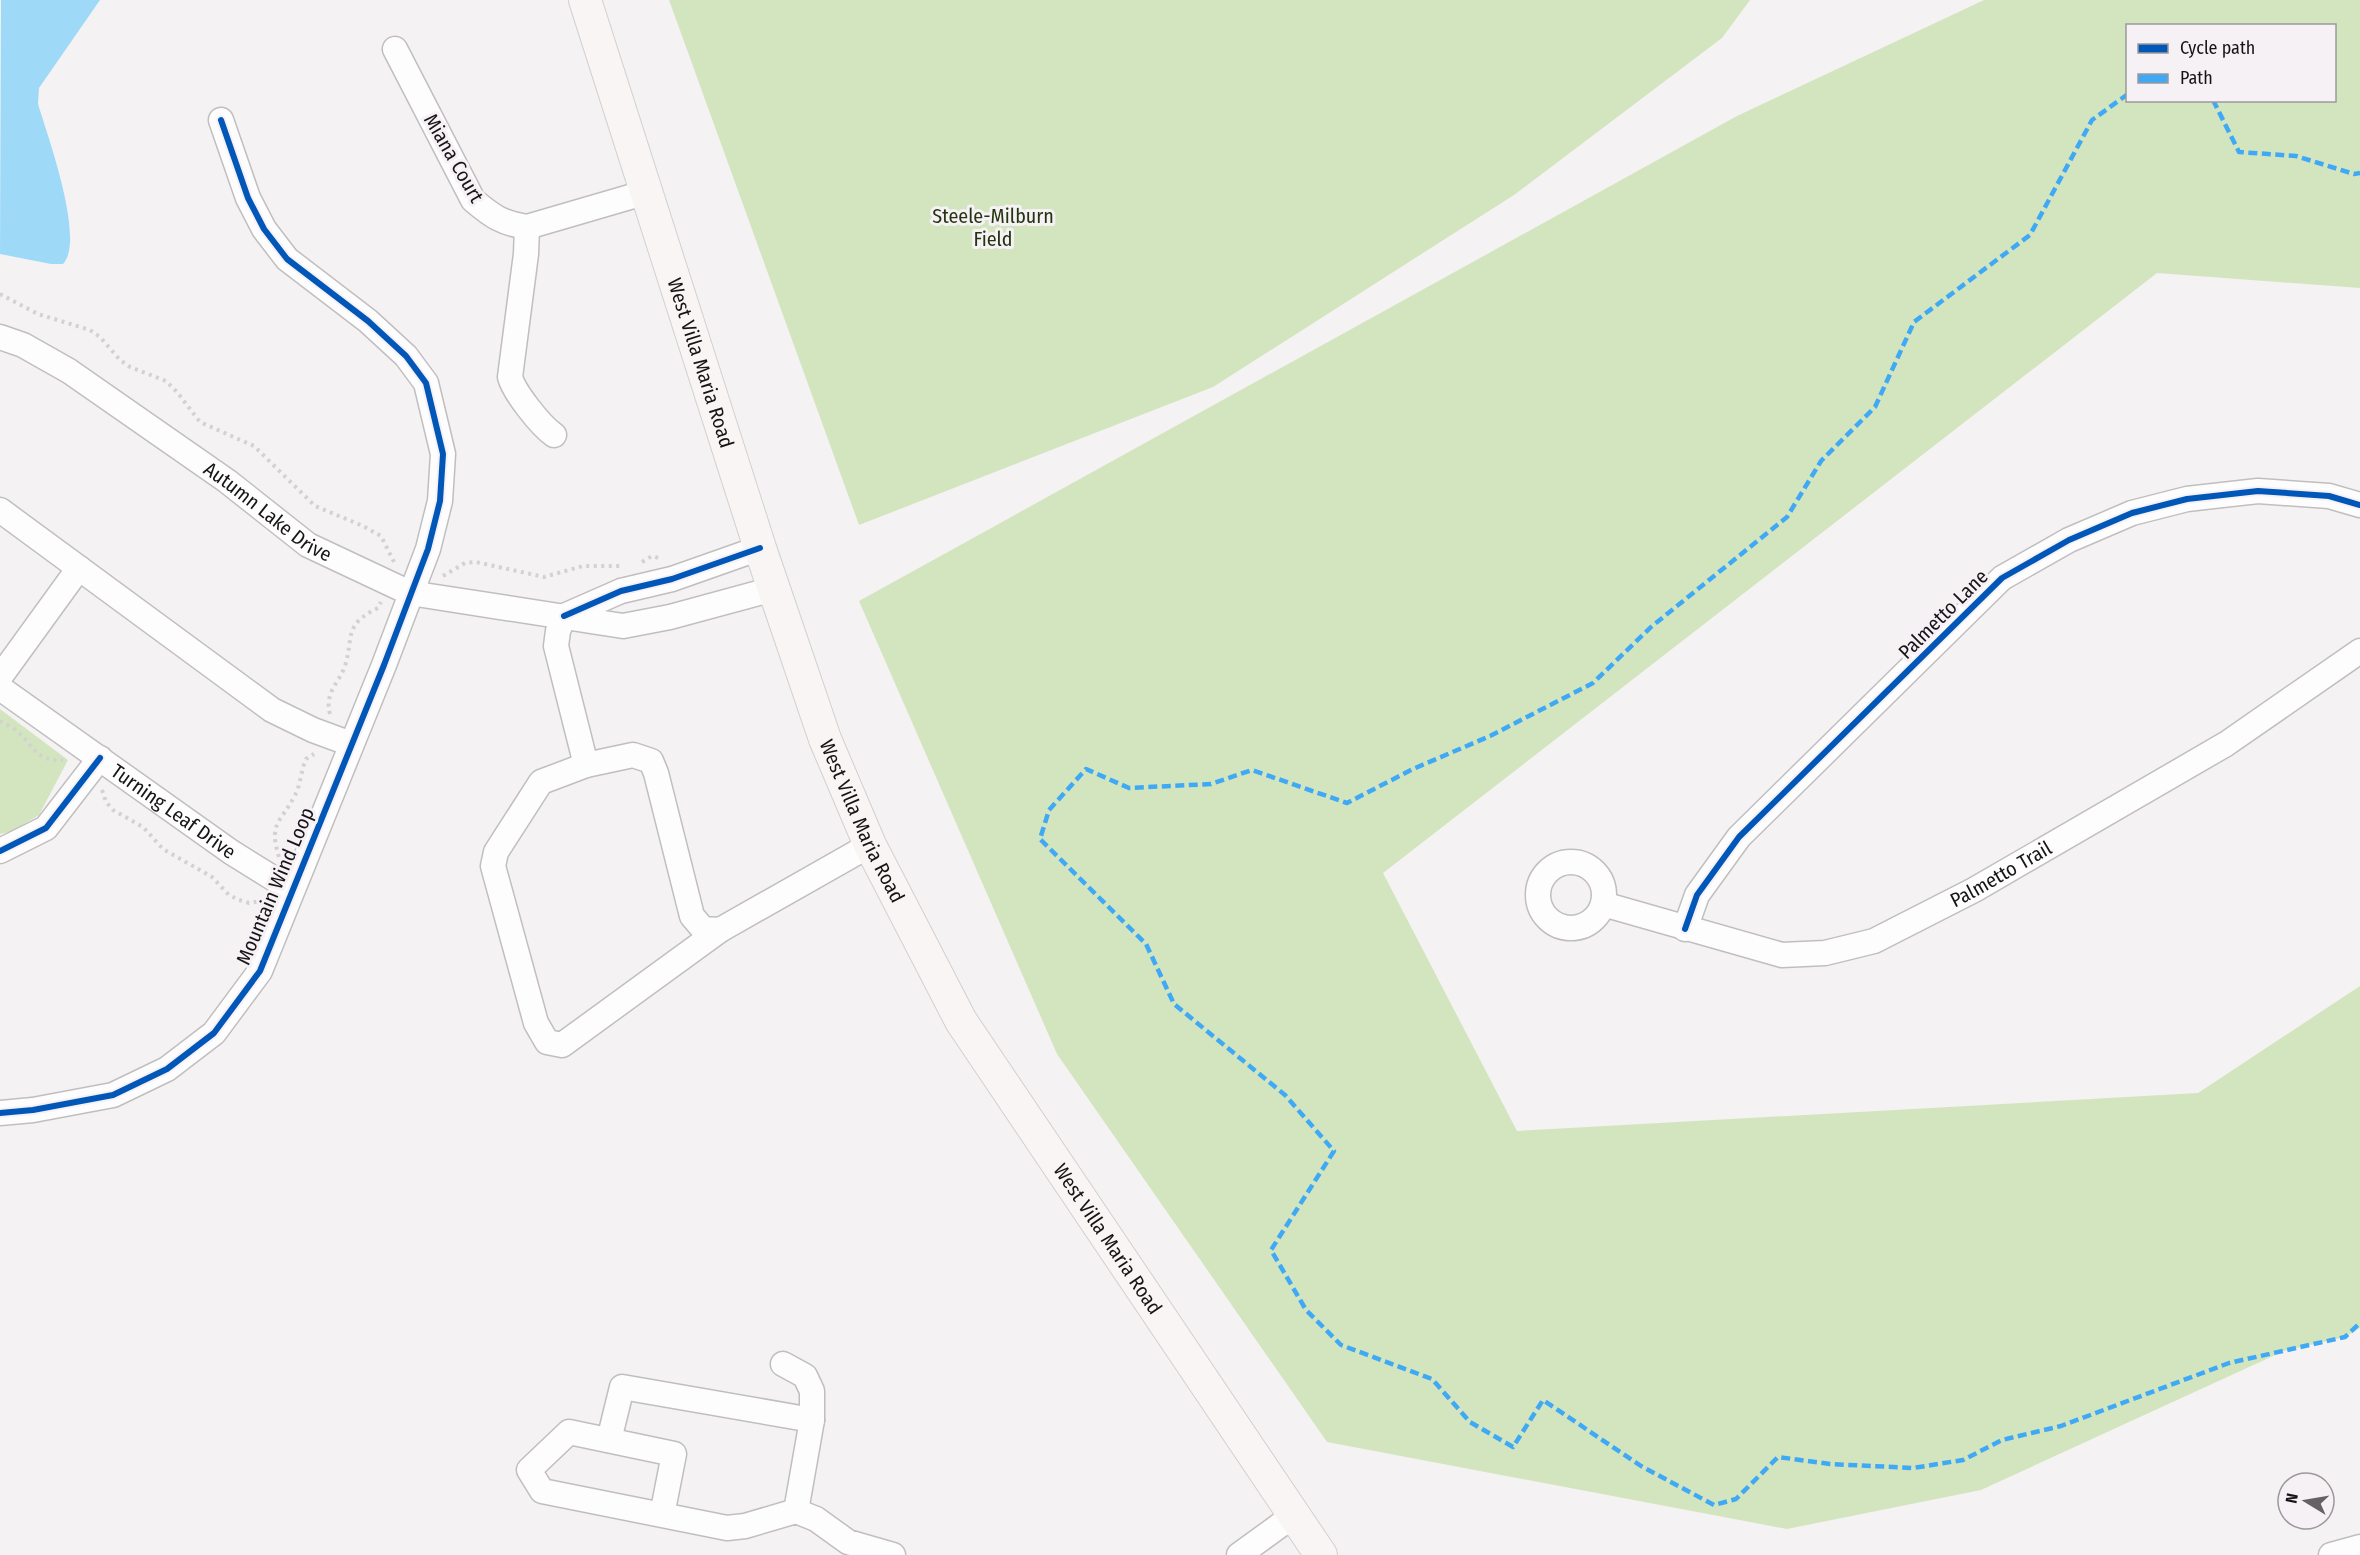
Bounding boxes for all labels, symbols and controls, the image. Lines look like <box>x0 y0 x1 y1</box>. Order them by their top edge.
legend <box>2126 24 2336 102</box>
text: Cycle path <box>2180 37 2255 59</box>
text: Path <box>2180 67 2213 89</box>
street label: Miana Court <box>419 109 489 207</box>
park label: Steele-Milburn Field <box>932 204 1054 251</box>
street label: West Villa Maria Road <box>663 275 739 451</box>
street label: Autumn Lake Drive <box>199 457 335 566</box>
street label: Palmetto Lane <box>1893 564 1993 664</box>
street label: West Villa Maria Road <box>815 736 910 907</box>
street label: Turning Leaf Drive <box>107 759 241 864</box>
street label: Mountain Wind Loop <box>231 804 319 968</box>
street label: Palmetto Trail <box>1946 836 2056 912</box>
street label: West Villa Maria Road <box>1048 1159 1167 1319</box>
north arrow <box>2276 1471 2336 1531</box>
text: N <box>2282 1492 2302 1505</box>

